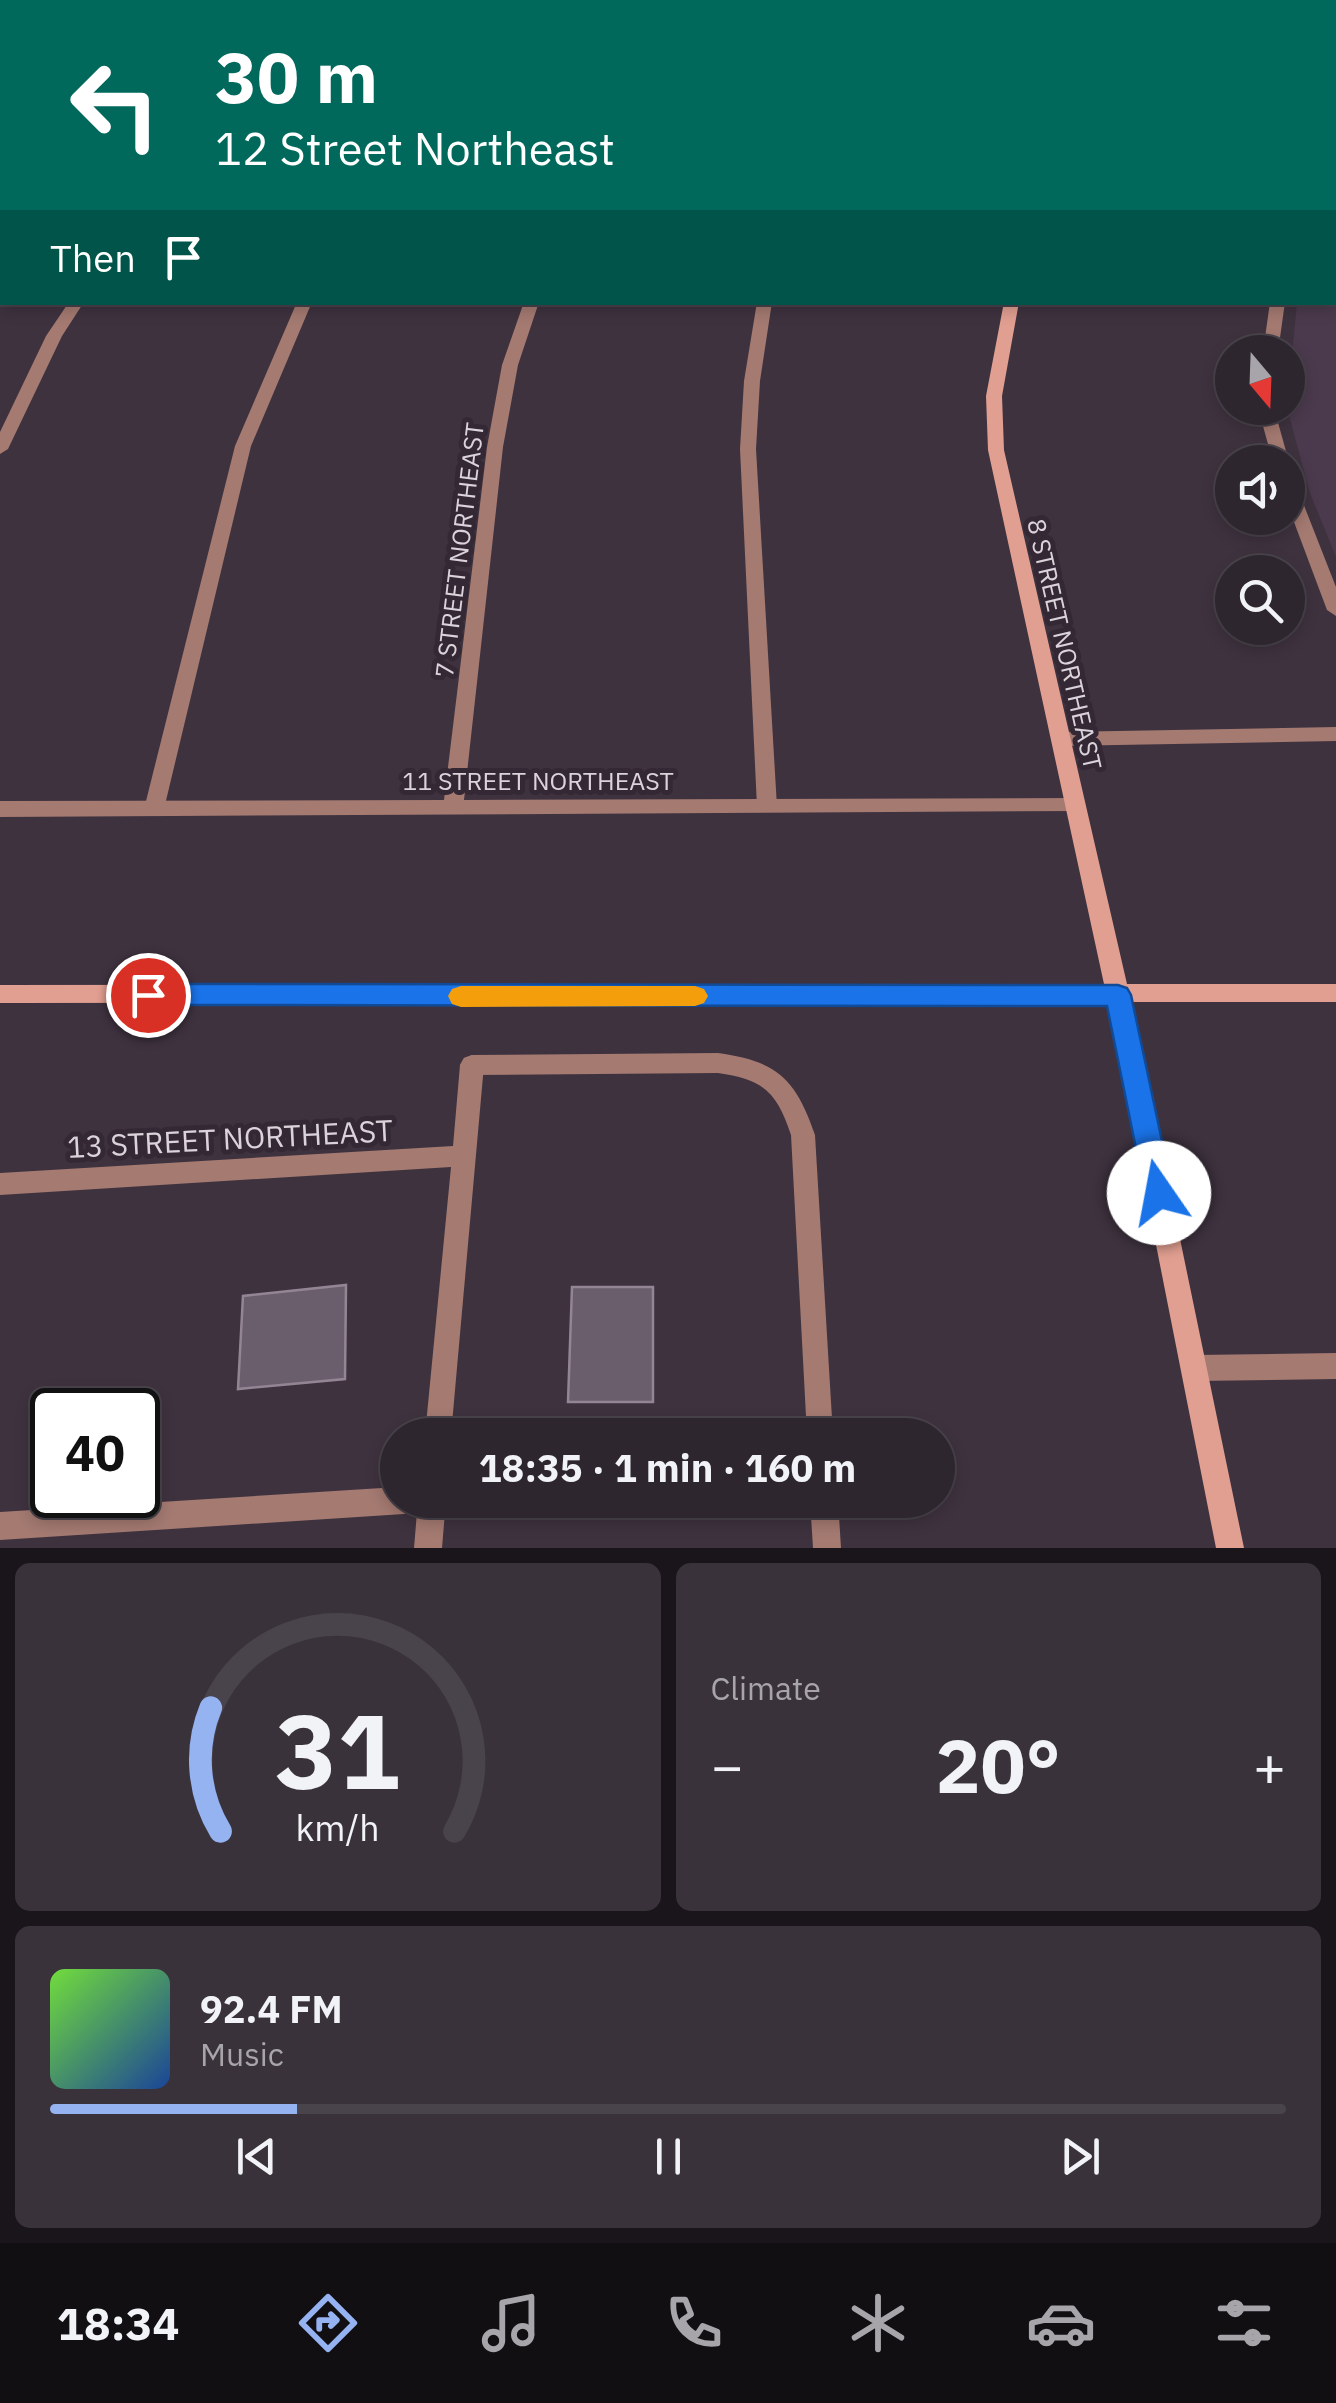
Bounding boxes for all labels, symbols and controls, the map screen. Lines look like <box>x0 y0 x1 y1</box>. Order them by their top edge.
text: 30 m <box>215 31 378 122</box>
icon: left <box>50 40 180 170</box>
text: 12 Street Northeast <box>215 119 615 177</box>
icon: arrive <box>156 230 211 285</box>
text: Then <box>50 233 136 282</box>
north arrow <box>1215 335 1305 425</box>
map controls <box>1215 335 1305 645</box>
street label: 7 STREET NORTHEAST <box>427 421 491 679</box>
button: sound <box>1215 445 1305 535</box>
street label: 8 STREET NORTHEAST <box>1020 515 1110 773</box>
button: search <box>1215 555 1305 645</box>
street label: 11 STREET NORTHEAST <box>402 764 674 797</box>
pin <box>106 953 191 1038</box>
icon: arrive <box>121 968 176 1023</box>
street label: 13 STREET NORTHEAST <box>66 1110 394 1166</box>
position arrow <box>1107 1141 1211 1245</box>
speed limit sign: 40 <box>30 1388 160 1518</box>
text: 18:35 · 1 min · 160 m <box>479 1443 856 1492</box>
text: Climate <box>711 1667 821 1709</box>
text: 31 <box>275 1682 400 1818</box>
text: 20° <box>936 1716 1061 1814</box>
text: − <box>711 1730 744 1801</box>
text: + <box>1253 1730 1286 1801</box>
text: km/h <box>296 1804 380 1851</box>
text: 92.4 FM <box>200 1984 343 2033</box>
text: Music <box>200 2033 284 2075</box>
icon: previous <box>229 2129 284 2184</box>
icon: pause <box>641 2129 696 2184</box>
icon: next <box>1053 2129 1108 2184</box>
icon: directions <box>293 2288 363 2358</box>
icon: music <box>476 2288 546 2358</box>
icon: phone <box>659 2288 729 2358</box>
icon: climate <box>843 2288 913 2358</box>
icon: car <box>1026 2288 1096 2358</box>
icon: filters <box>1209 2288 1279 2358</box>
text: 18:34 <box>57 2294 180 2352</box>

